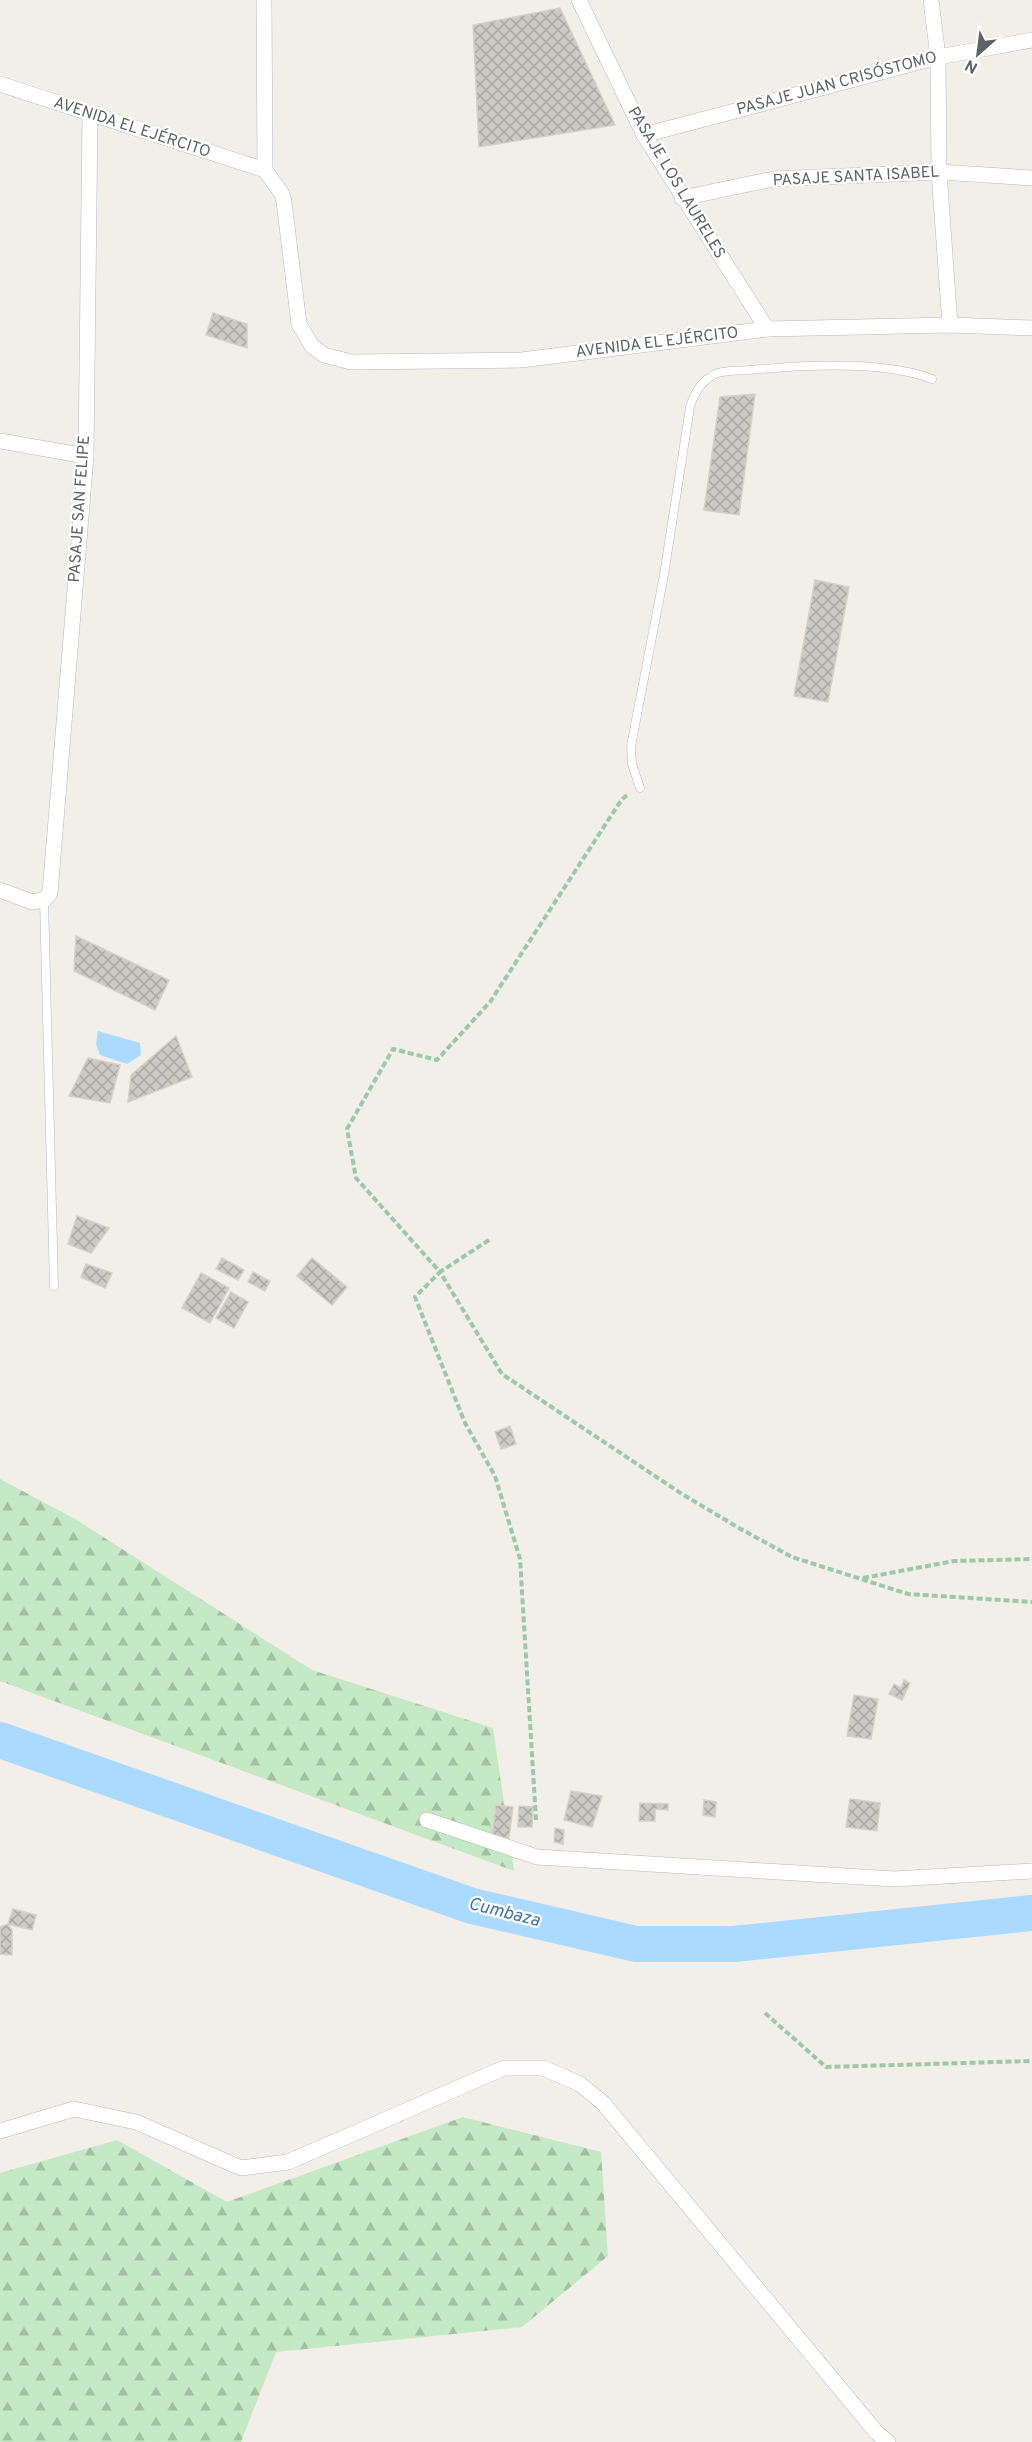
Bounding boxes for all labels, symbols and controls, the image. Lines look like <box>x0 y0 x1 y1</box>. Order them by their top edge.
north arrow <box>948 24 1008 84</box>
street label: PASAJE JUAN CRISÓSTOMO <box>734 46 939 120</box>
text: N <box>962 54 982 77</box>
street label: AVENIDA EL EJÉRCITO <box>51 91 214 163</box>
street label: PASAJE LOS LAURELES <box>623 103 729 263</box>
street label: PASAJE SANTA ISABEL <box>772 163 940 191</box>
street label: AVENIDA EL EJÉRCITO <box>574 321 740 363</box>
street label: PASAJE SAN FELIPE <box>65 435 95 583</box>
water label: Cumbaza <box>466 1893 543 1933</box>

